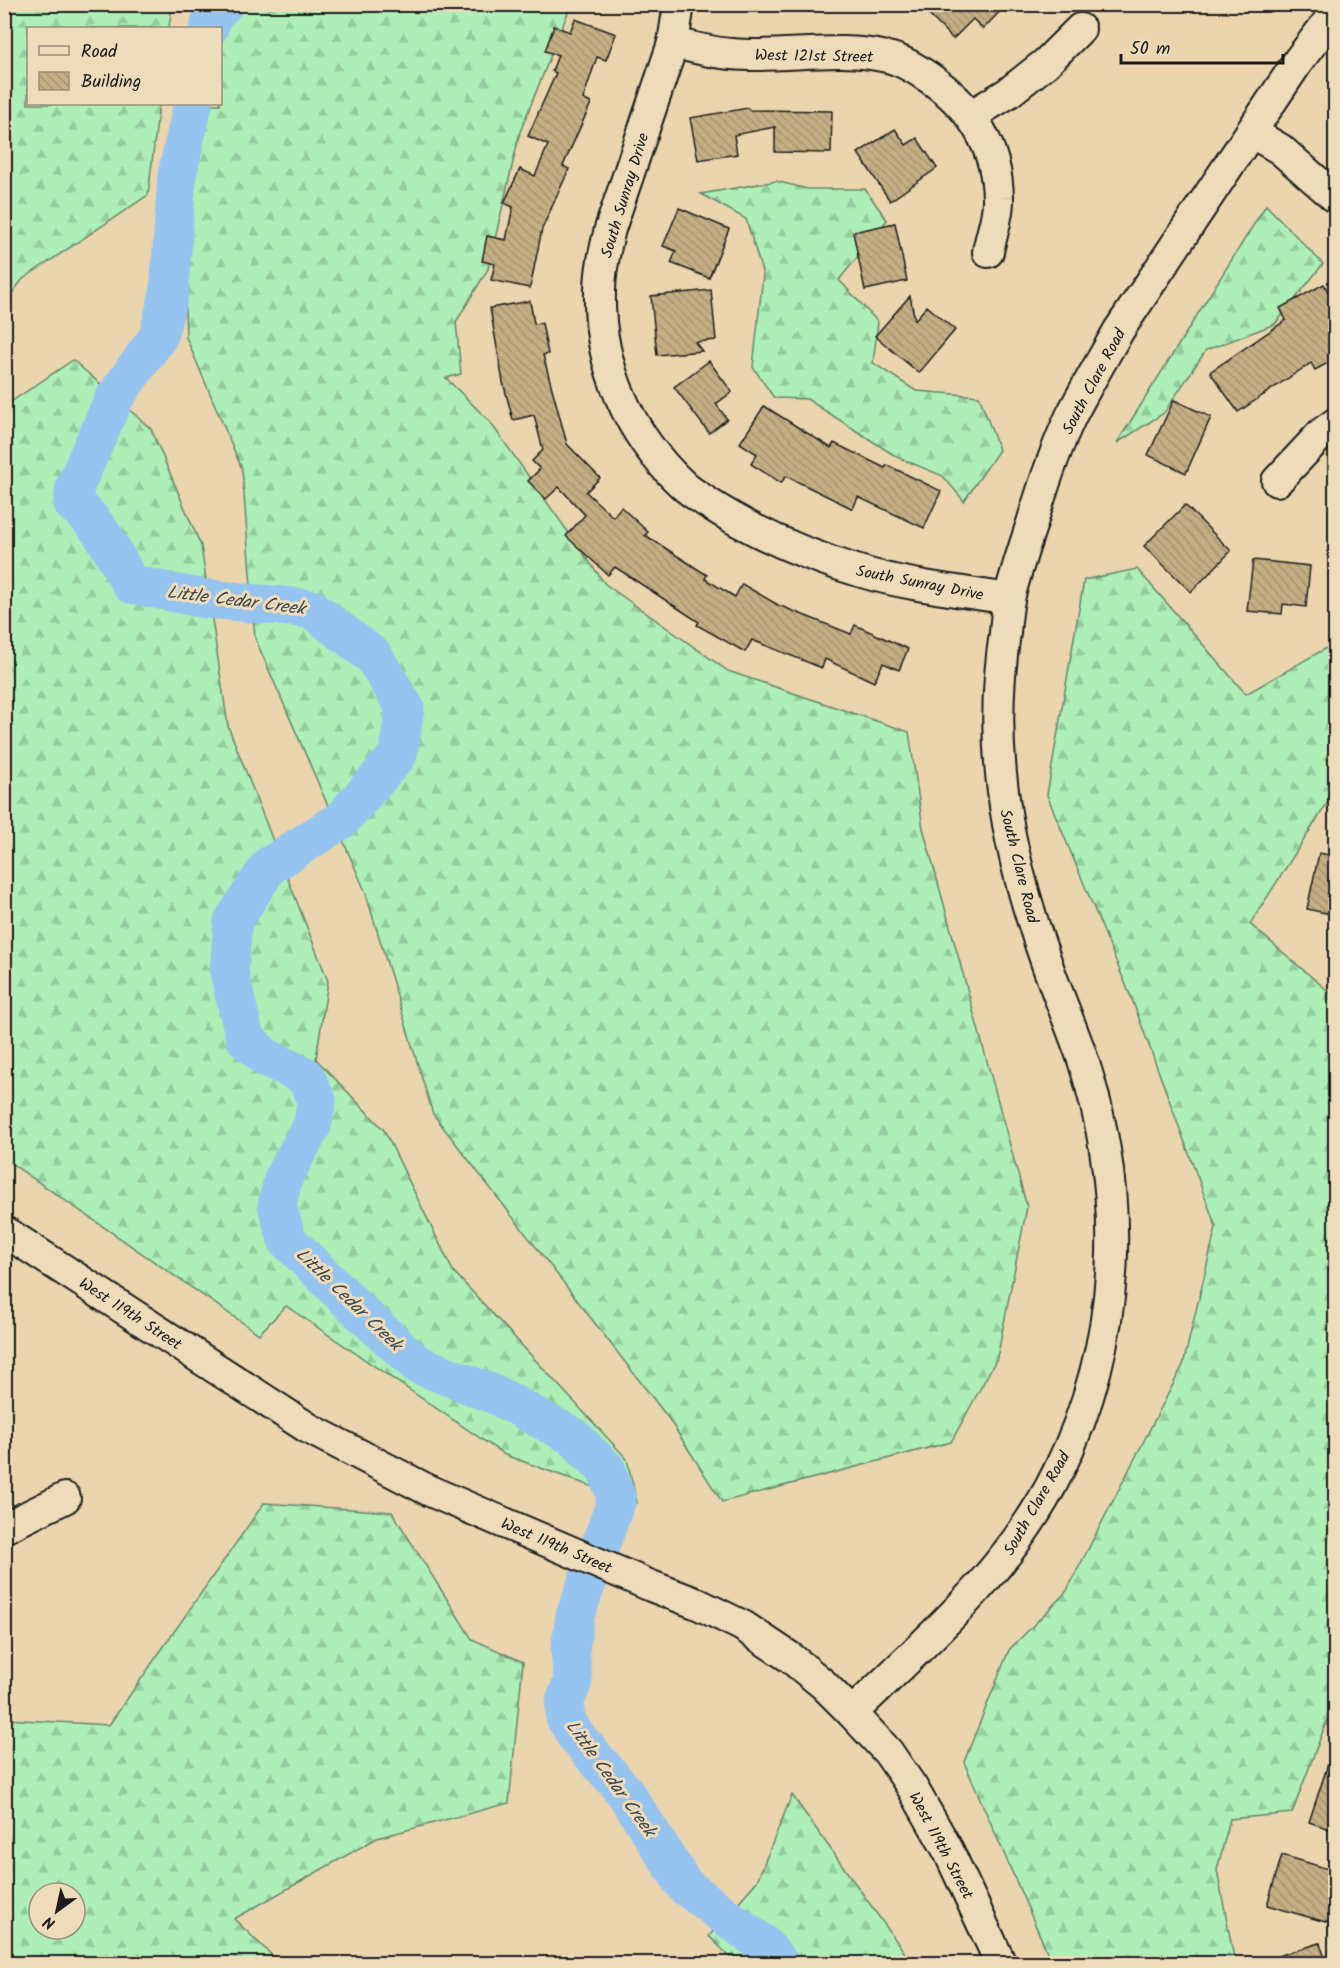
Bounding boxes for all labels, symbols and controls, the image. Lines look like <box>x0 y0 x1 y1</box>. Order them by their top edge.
legend <box>27 27 222 105</box>
scale bar <box>1121 27 1283 65</box>
text: 50 m <box>1130 35 1170 64</box>
text: Road <box>81 38 118 67</box>
street label: West 121st Street <box>755 43 874 70</box>
text: Building <box>81 68 141 97</box>
street label: South Sunray Drive <box>595 130 656 261</box>
street label: South Clare Road <box>1056 323 1133 439</box>
street label: South Sunray Drive <box>854 559 986 608</box>
water label: Little Cedar Creek <box>165 579 309 625</box>
street label: South Clare Road <box>992 807 1045 927</box>
water label: Little Cedar Creek <box>288 1241 410 1360</box>
street label: West 119th Street <box>74 1271 187 1358</box>
street label: South Clare Road <box>997 1446 1078 1561</box>
street label: West 119th Street <box>497 1512 617 1581</box>
water label: Little Cedar Creek <box>557 1714 664 1846</box>
street label: West 119th Street <box>902 1787 980 1905</box>
north arrow <box>27 1881 87 1941</box>
text: N <box>39 1909 61 1936</box>

